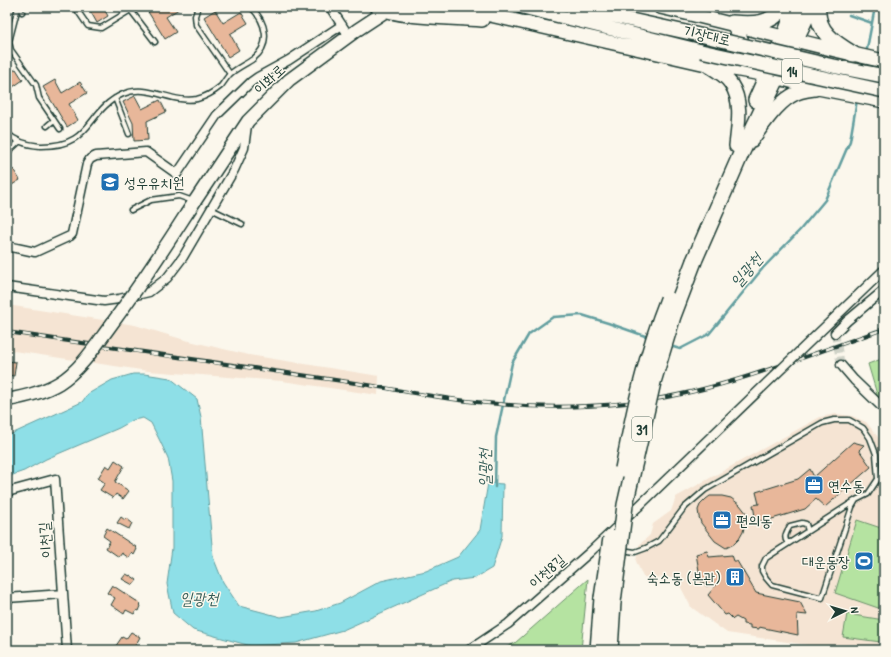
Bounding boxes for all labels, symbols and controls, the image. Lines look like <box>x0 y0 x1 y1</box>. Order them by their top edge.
street label: 기장대로 <box>681 19 733 51</box>
street label: 이화로 <box>249 59 289 99</box>
road number: 14 <box>782 59 802 83</box>
school or university icon: 성우유치원 <box>99 171 121 193</box>
place label: 성우유치원 <box>124 172 184 193</box>
water label: 일광천 <box>725 247 768 292</box>
road number: 31 <box>632 417 652 441</box>
water label: 일광천 <box>473 447 495 487</box>
office icon: 연수동 <box>803 474 825 496</box>
place label: 연수동 <box>828 475 864 496</box>
office icon: 편의동 <box>711 509 733 531</box>
place label: 편의동 <box>736 510 772 531</box>
street label: 이천길 <box>33 521 57 559</box>
street label: 이천8길 <box>524 549 570 593</box>
sports icon: 대운동장 <box>853 550 875 572</box>
place label: 대운동장 <box>802 551 850 572</box>
building icon: 숙소동 (본관) <box>724 566 746 588</box>
place label: 숙소동 (본관) <box>647 567 721 588</box>
water label: 일광천 <box>180 587 220 609</box>
north arrow <box>825 591 865 631</box>
text: N <box>848 607 862 614</box>

